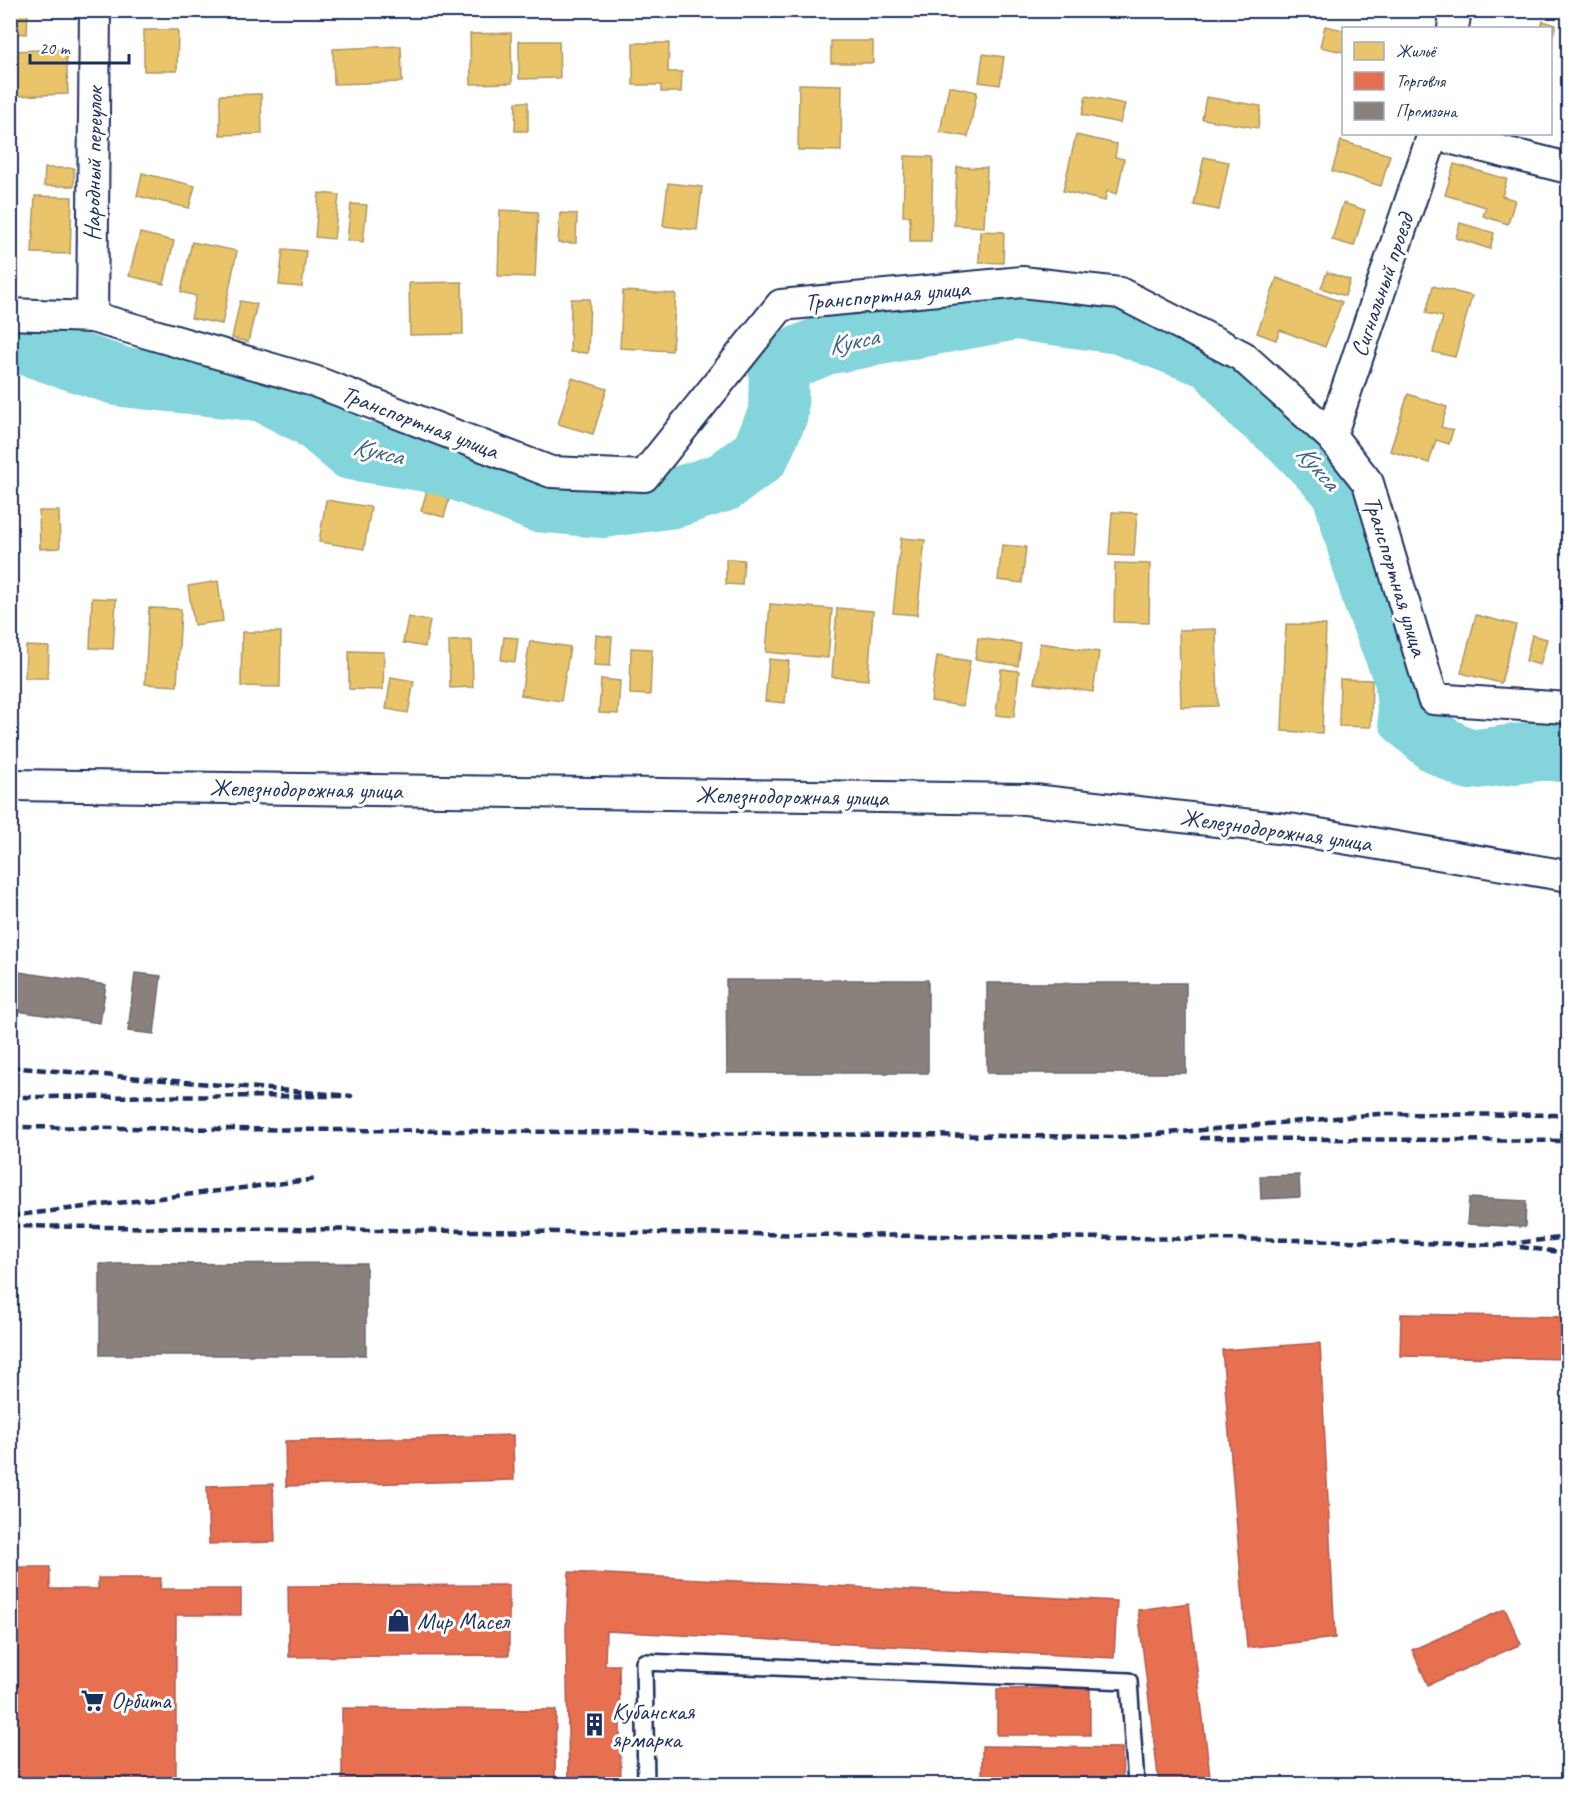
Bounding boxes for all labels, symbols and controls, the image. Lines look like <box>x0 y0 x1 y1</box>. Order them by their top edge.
scale bar <box>30 27 129 65</box>
legend <box>1342 27 1552 135</box>
text: 20 m <box>39 37 72 59</box>
text: Жильё <box>1396 40 1438 62</box>
text: Торговля <box>1396 70 1447 92</box>
street label: Народный переулок <box>77 85 109 241</box>
text: Промзона <box>1396 100 1458 122</box>
street label: Сигнальный проезд <box>1344 207 1421 360</box>
street label: Транспортная улица <box>803 273 972 317</box>
water label: Кукса <box>825 319 883 362</box>
street label: Транспортная улица <box>337 378 504 466</box>
water label: Кукса <box>350 429 409 473</box>
water label: Кукса <box>1289 437 1349 499</box>
street label: Транспортная улица <box>1357 492 1435 661</box>
street label: Железнодорожная улица <box>209 772 404 806</box>
street label: Железнодорожная улица <box>695 779 890 813</box>
street label: Железнодорожная улица <box>1178 802 1375 858</box>
place label: Мир Масел <box>417 1606 511 1636</box>
shop icon: Мир Масел <box>386 1608 412 1634</box>
place label: Орбита <box>111 1685 172 1715</box>
supermarket icon: Орбита <box>80 1687 106 1713</box>
place label: Кубанская ярмарка <box>612 1696 696 1754</box>
building icon: Кубанская ярмарка <box>581 1712 607 1738</box>

